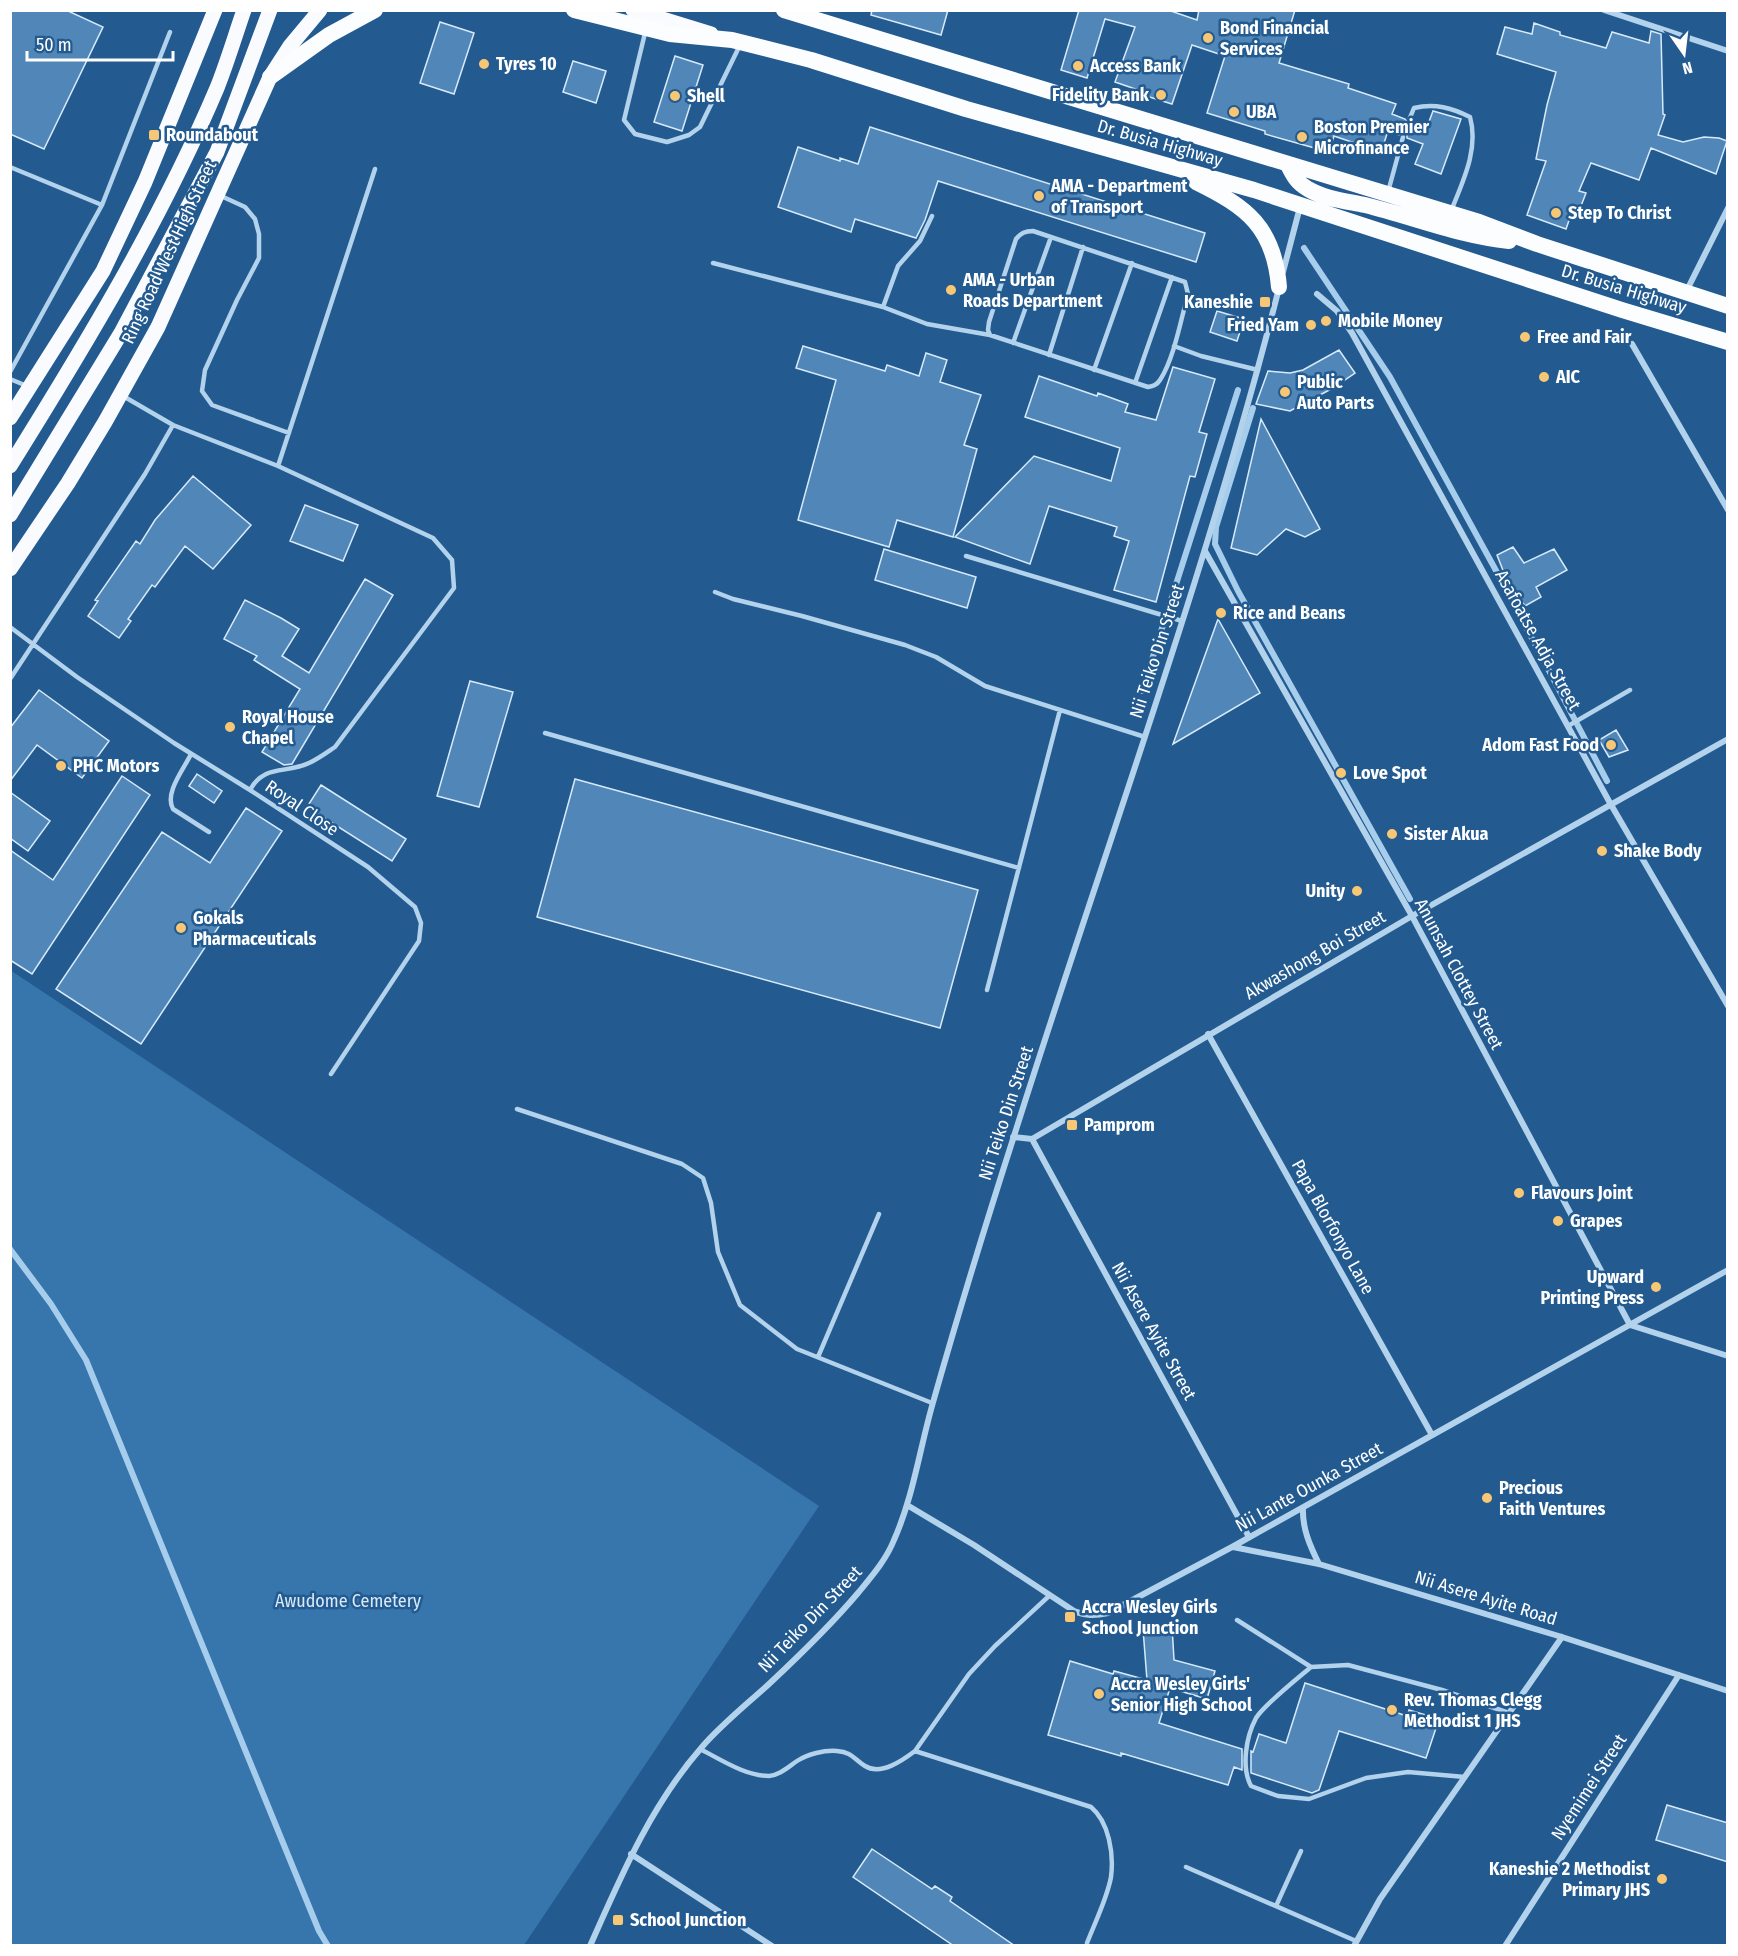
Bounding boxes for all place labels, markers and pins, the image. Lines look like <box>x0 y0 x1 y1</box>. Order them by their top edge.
place label: Bond Financial Services <box>1220 17 1329 60</box>
marker: Bond Financial Services <box>1201 31 1215 45</box>
place label: Tyres 10 <box>496 53 557 75</box>
place label: Access Bank <box>1089 55 1182 77</box>
marker: Tyres 10 <box>477 57 491 71</box>
marker: Access Bank <box>1071 59 1085 73</box>
place label: Fidelity Bank <box>1052 84 1150 106</box>
place label: Shell <box>687 85 725 107</box>
marker: Fidelity Bank <box>1154 88 1168 102</box>
marker: Shell <box>668 89 682 103</box>
place label: UBA <box>1246 101 1277 123</box>
marker: UBA <box>1227 105 1241 119</box>
place label: Boston Premier Microfinance <box>1314 116 1430 159</box>
place label: Roundabout <box>166 124 259 146</box>
marker: Roundabout <box>147 128 161 142</box>
marker: Boston Premier Microfinance <box>1295 130 1309 144</box>
place label: AMA - Department of Transport <box>1050 175 1188 218</box>
marker: AMA - Department of Transport <box>1032 189 1046 203</box>
place label: Step To Christ <box>1568 202 1672 224</box>
marker: Step To Christ <box>1549 206 1563 220</box>
place label: AMA - Urban Roads Department <box>962 269 1103 312</box>
marker: AMA - Urban Roads Department <box>944 283 958 297</box>
place label: Kaneshie <box>1184 291 1253 313</box>
marker: Kaneshie <box>1258 295 1272 309</box>
place label: Mobile Money <box>1338 310 1443 332</box>
place label: Fried Yam <box>1227 314 1299 336</box>
marker: Mobile Money <box>1319 314 1333 328</box>
marker: Fried Yam <box>1304 318 1318 332</box>
place label: Free and Fair <box>1537 326 1632 348</box>
marker: Free and Fair <box>1518 330 1532 344</box>
place label: AIC <box>1555 366 1581 388</box>
marker: AIC <box>1537 370 1551 384</box>
place label: Public Auto Parts <box>1296 371 1374 414</box>
marker: Public Auto Parts <box>1278 385 1292 399</box>
place label: Rice and Beans <box>1233 602 1345 624</box>
marker: Rice and Beans <box>1214 606 1228 620</box>
place label: Royal House Chapel <box>242 706 334 749</box>
marker: Royal House Chapel <box>223 720 237 734</box>
place label: Adom Fast Food <box>1481 734 1599 756</box>
marker: Adom Fast Food <box>1604 738 1618 752</box>
place label: PHC Motors <box>73 755 159 777</box>
marker: PHC Motors <box>54 759 68 773</box>
place label: Love Spot <box>1353 762 1427 784</box>
marker: Love Spot <box>1334 766 1348 780</box>
place label: Sister Akua <box>1404 823 1488 845</box>
marker: Sister Akua <box>1385 827 1399 841</box>
place label: Shake Body <box>1614 840 1702 862</box>
marker: Shake Body <box>1595 844 1609 858</box>
place label: Unity <box>1305 880 1345 902</box>
marker: Unity <box>1350 884 1364 898</box>
place label: Gokals Pharmaceuticals <box>193 907 316 950</box>
marker: Gokals Pharmaceuticals <box>174 921 188 935</box>
place label: Pamprom <box>1084 1114 1155 1136</box>
marker: Pamprom <box>1065 1118 1079 1132</box>
place label: Flavours Joint <box>1531 1182 1633 1204</box>
marker: Flavours Joint <box>1512 1186 1526 1200</box>
place label: Grapes <box>1570 1210 1623 1232</box>
marker: Grapes <box>1551 1214 1565 1228</box>
place label: Upward Printing Press <box>1540 1266 1644 1309</box>
marker: Upward Printing Press <box>1649 1280 1663 1294</box>
place label: Precious Faith Ventures <box>1499 1477 1605 1520</box>
marker: Precious Faith Ventures <box>1480 1491 1494 1505</box>
place label: Accra Wesley Girls School Junction <box>1081 1596 1217 1639</box>
marker: Accra Wesley Girls School Junction <box>1063 1610 1077 1624</box>
place label: Accra Wesley Girls' Senior High School <box>1110 1673 1252 1716</box>
marker: Accra Wesley Girls' Senior High School <box>1092 1687 1106 1701</box>
place label: Rev. Thomas Clegg Methodist 1 JHS <box>1404 1689 1542 1732</box>
marker: Rev. Thomas Clegg Methodist 1 JHS <box>1385 1703 1399 1717</box>
place label: Kaneshie 2 Methodist Primary JHS <box>1489 1858 1651 1901</box>
marker: Kaneshie 2 Methodist Primary JHS <box>1655 1872 1669 1886</box>
place label: School Junction <box>630 1909 746 1931</box>
marker: School Junction <box>611 1913 625 1927</box>

